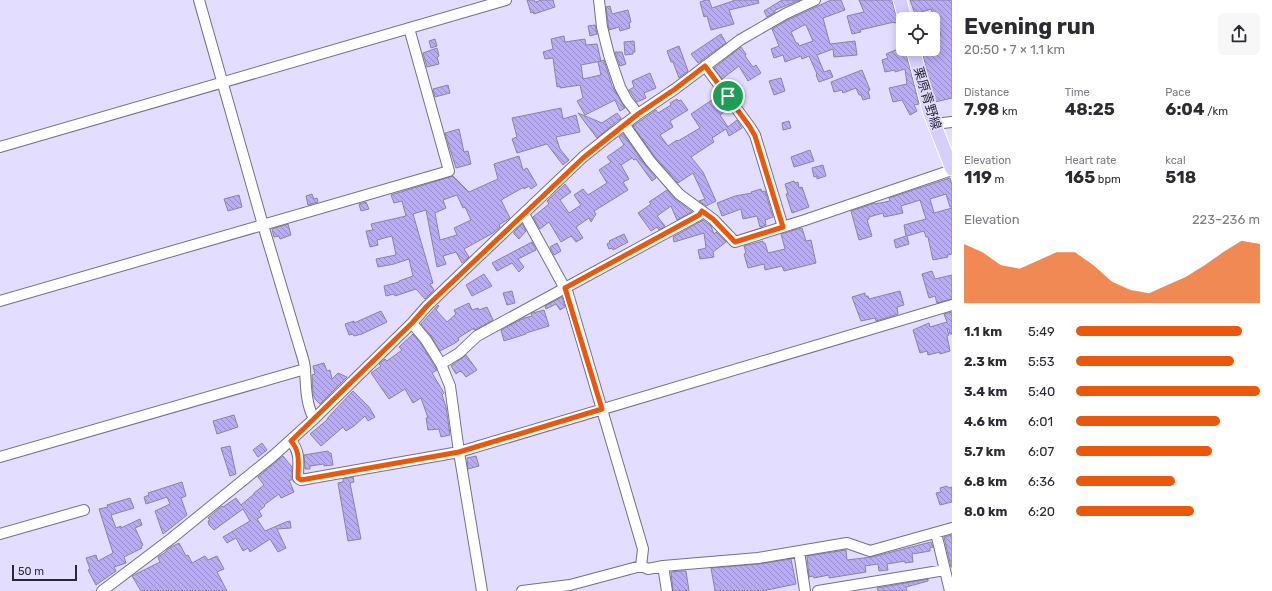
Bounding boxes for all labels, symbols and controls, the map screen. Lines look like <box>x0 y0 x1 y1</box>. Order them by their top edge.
map controls <box>896 12 940 56</box>
button: locate <box>896 12 940 56</box>
text: Evening run <box>964 13 1095 40</box>
button: share <box>1218 13 1260 55</box>
text: 20:50 · 7 × 1.1 km <box>964 42 1065 57</box>
street label: 栗原青野線 <box>911 65 944 131</box>
pin <box>711 79 745 113</box>
icon: arrive <box>717 85 739 107</box>
text: Distance <box>964 86 1009 99</box>
text: Time <box>1065 86 1090 99</box>
text: Pace <box>1165 86 1191 99</box>
text: 7.98 <box>964 99 999 119</box>
text: 48:25 <box>1065 99 1115 119</box>
text: 6:04 <box>1165 99 1205 119</box>
text: km <box>999 105 1017 118</box>
text: /km <box>1205 105 1228 118</box>
text: Elevation <box>964 154 1011 167</box>
text: Heart rate <box>1065 154 1117 167</box>
text: kcal <box>1165 154 1186 167</box>
text: 119 <box>964 167 992 187</box>
text: 165 <box>1065 167 1095 187</box>
text: 518 <box>1165 167 1196 187</box>
text: m <box>992 173 1004 186</box>
text: bpm <box>1095 173 1121 186</box>
text: Elevation <box>964 212 1020 227</box>
text: 223–236 m <box>1192 212 1260 227</box>
text: 1.1 km <box>964 324 1002 339</box>
text: 5:49 <box>1028 324 1055 339</box>
text: 2.3 km <box>964 354 1007 369</box>
text: 5:53 <box>1028 354 1055 369</box>
text: 3.4 km <box>964 384 1007 399</box>
text: 5:40 <box>1028 384 1055 399</box>
text: 4.6 km <box>964 414 1007 429</box>
text: 6:01 <box>1028 414 1053 429</box>
text: 5.7 km <box>964 444 1005 459</box>
text: 6:07 <box>1028 444 1054 459</box>
text: 6.8 km <box>964 474 1007 489</box>
text: 6:36 <box>1028 474 1055 489</box>
text: 8.0 km <box>964 504 1007 519</box>
text: 6:20 <box>1028 504 1055 519</box>
scale bar <box>12 563 77 582</box>
text: 50 m <box>18 565 44 578</box>

